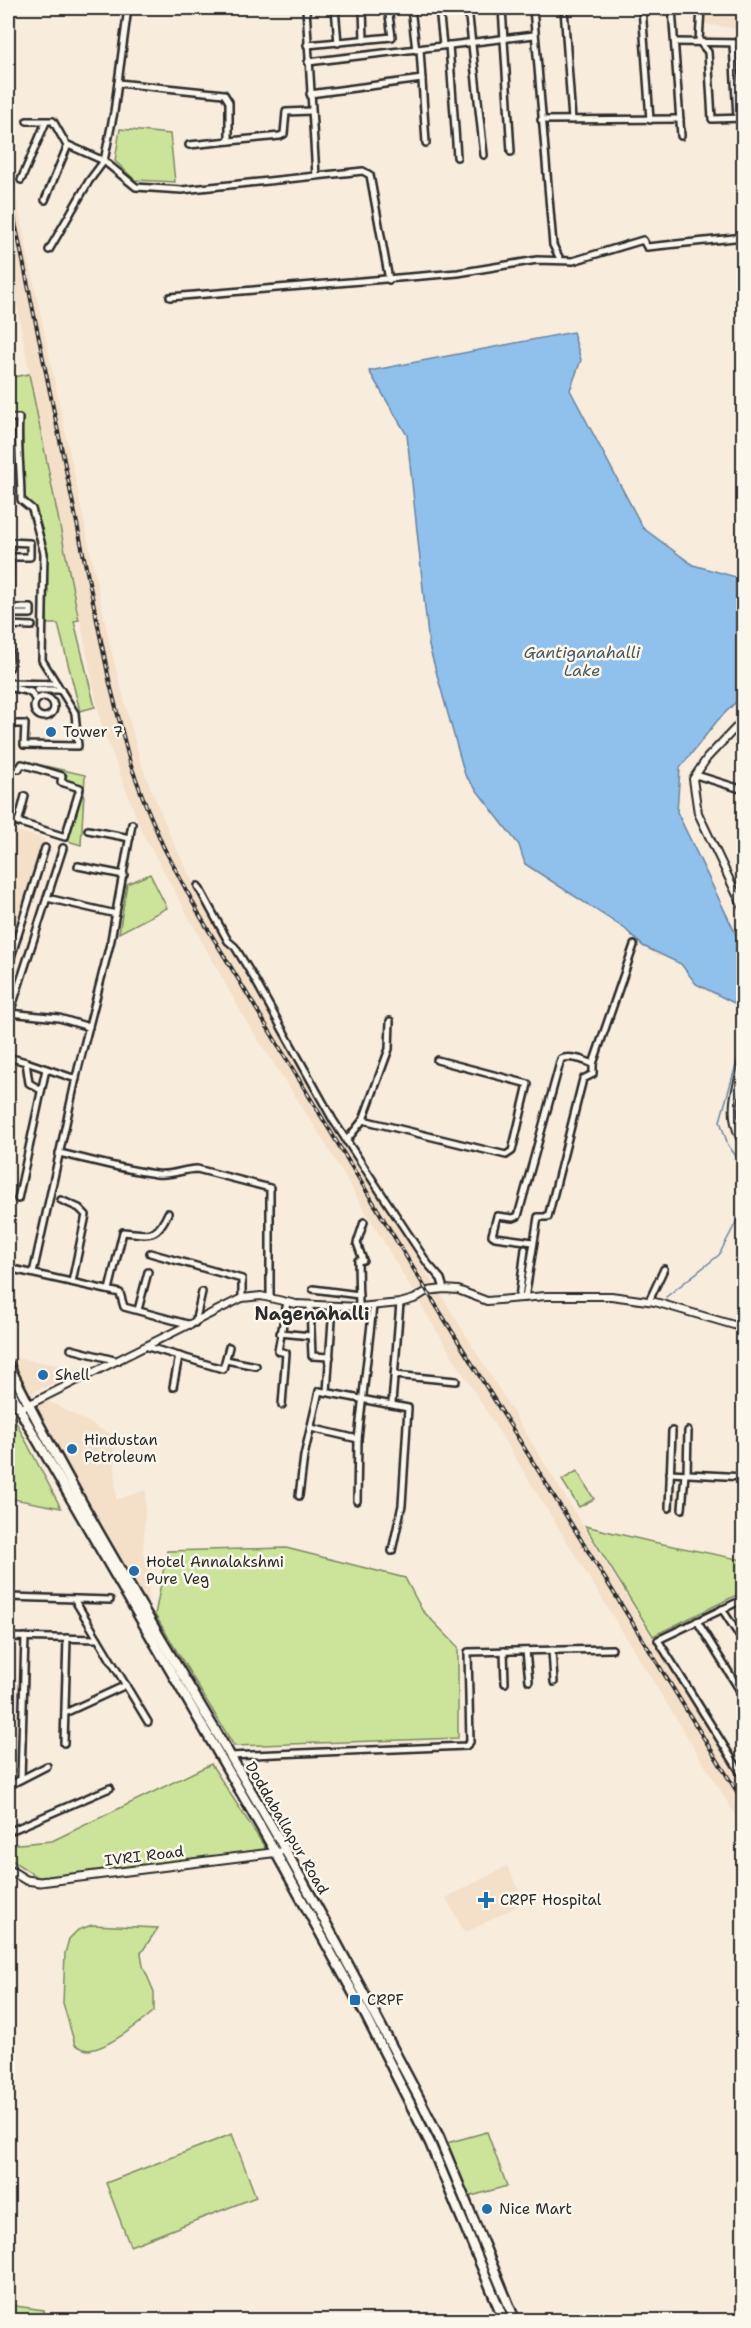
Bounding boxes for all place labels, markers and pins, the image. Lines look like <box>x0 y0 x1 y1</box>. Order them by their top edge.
place label: Tower 7 <box>63 722 123 742</box>
marker: Tower 7 <box>44 725 58 739</box>
place label: Shell <box>55 1365 90 1385</box>
marker: Shell <box>36 1368 50 1382</box>
place label: Hindustan Petroleum <box>84 1430 158 1467</box>
marker: Hindustan Petroleum <box>65 1442 79 1456</box>
place label: Hotel Annalakshmi Pure Veg <box>146 1552 284 1589</box>
marker: Hotel Annalakshmi Pure Veg <box>127 1564 141 1578</box>
place label: CRPF Hospital <box>500 1890 602 1910</box>
marker: CRPF Hospital <box>477 1891 495 1909</box>
place label: CRPF <box>367 1990 404 2010</box>
marker: CRPF <box>348 1993 362 2007</box>
place label: Nice Mart <box>499 2199 572 2219</box>
marker: Nice Mart <box>480 2202 494 2216</box>

